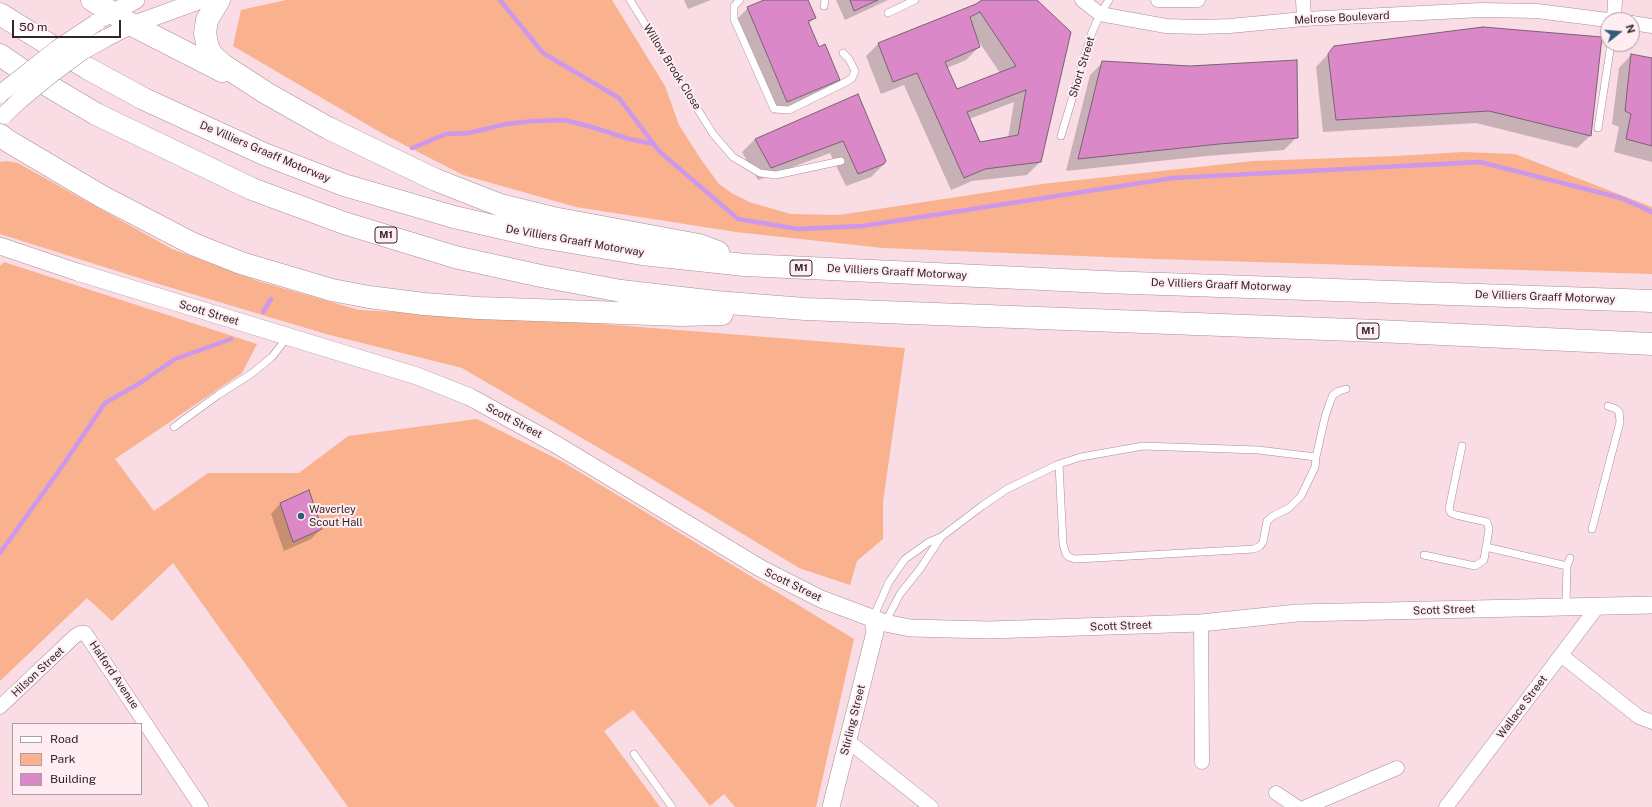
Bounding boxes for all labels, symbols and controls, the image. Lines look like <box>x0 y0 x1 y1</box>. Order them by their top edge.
street label: Melrose Boulevard <box>1294 9 1390 27</box>
scale bar <box>14 12 123 38</box>
north arrow <box>1600 12 1640 52</box>
text: 50 m <box>19 20 47 34</box>
street label: Willow Brook Close <box>640 22 704 112</box>
text: N <box>1624 23 1638 35</box>
street label: Short Street <box>1066 35 1098 99</box>
street label: De Villiers Graaff Motorway <box>198 118 332 186</box>
street label: De Villiers Graaff Motorway <box>505 222 645 260</box>
road number: M1 <box>375 227 397 243</box>
road number: M1 <box>790 260 812 276</box>
street label: De Villiers Graaff Motorway <box>826 262 968 282</box>
street label: De Villiers Graaff Motorway <box>1151 276 1291 294</box>
street label: De Villiers Graaff Motorway <box>1475 288 1615 306</box>
street label: Scott Street <box>177 298 241 328</box>
road number: M1 <box>1357 323 1379 339</box>
street label: Scott Street <box>483 401 545 441</box>
place label: Waverley Scout Hall <box>309 503 363 529</box>
marker: Waverley Scout Hall <box>296 511 306 521</box>
street label: Scott Street <box>762 565 824 605</box>
street label: Scott Street <box>1413 602 1475 618</box>
street label: Scott Street <box>1090 618 1152 634</box>
street label: Halford Avenue <box>86 638 142 712</box>
street label: Hilson Street <box>9 644 67 700</box>
street label: Wallace Street <box>1494 673 1550 741</box>
street label: Stirling Street <box>838 683 868 757</box>
legend <box>12 723 142 795</box>
text: Road <box>50 732 78 746</box>
text: Park <box>50 752 76 766</box>
text: Building <box>50 772 96 786</box>

